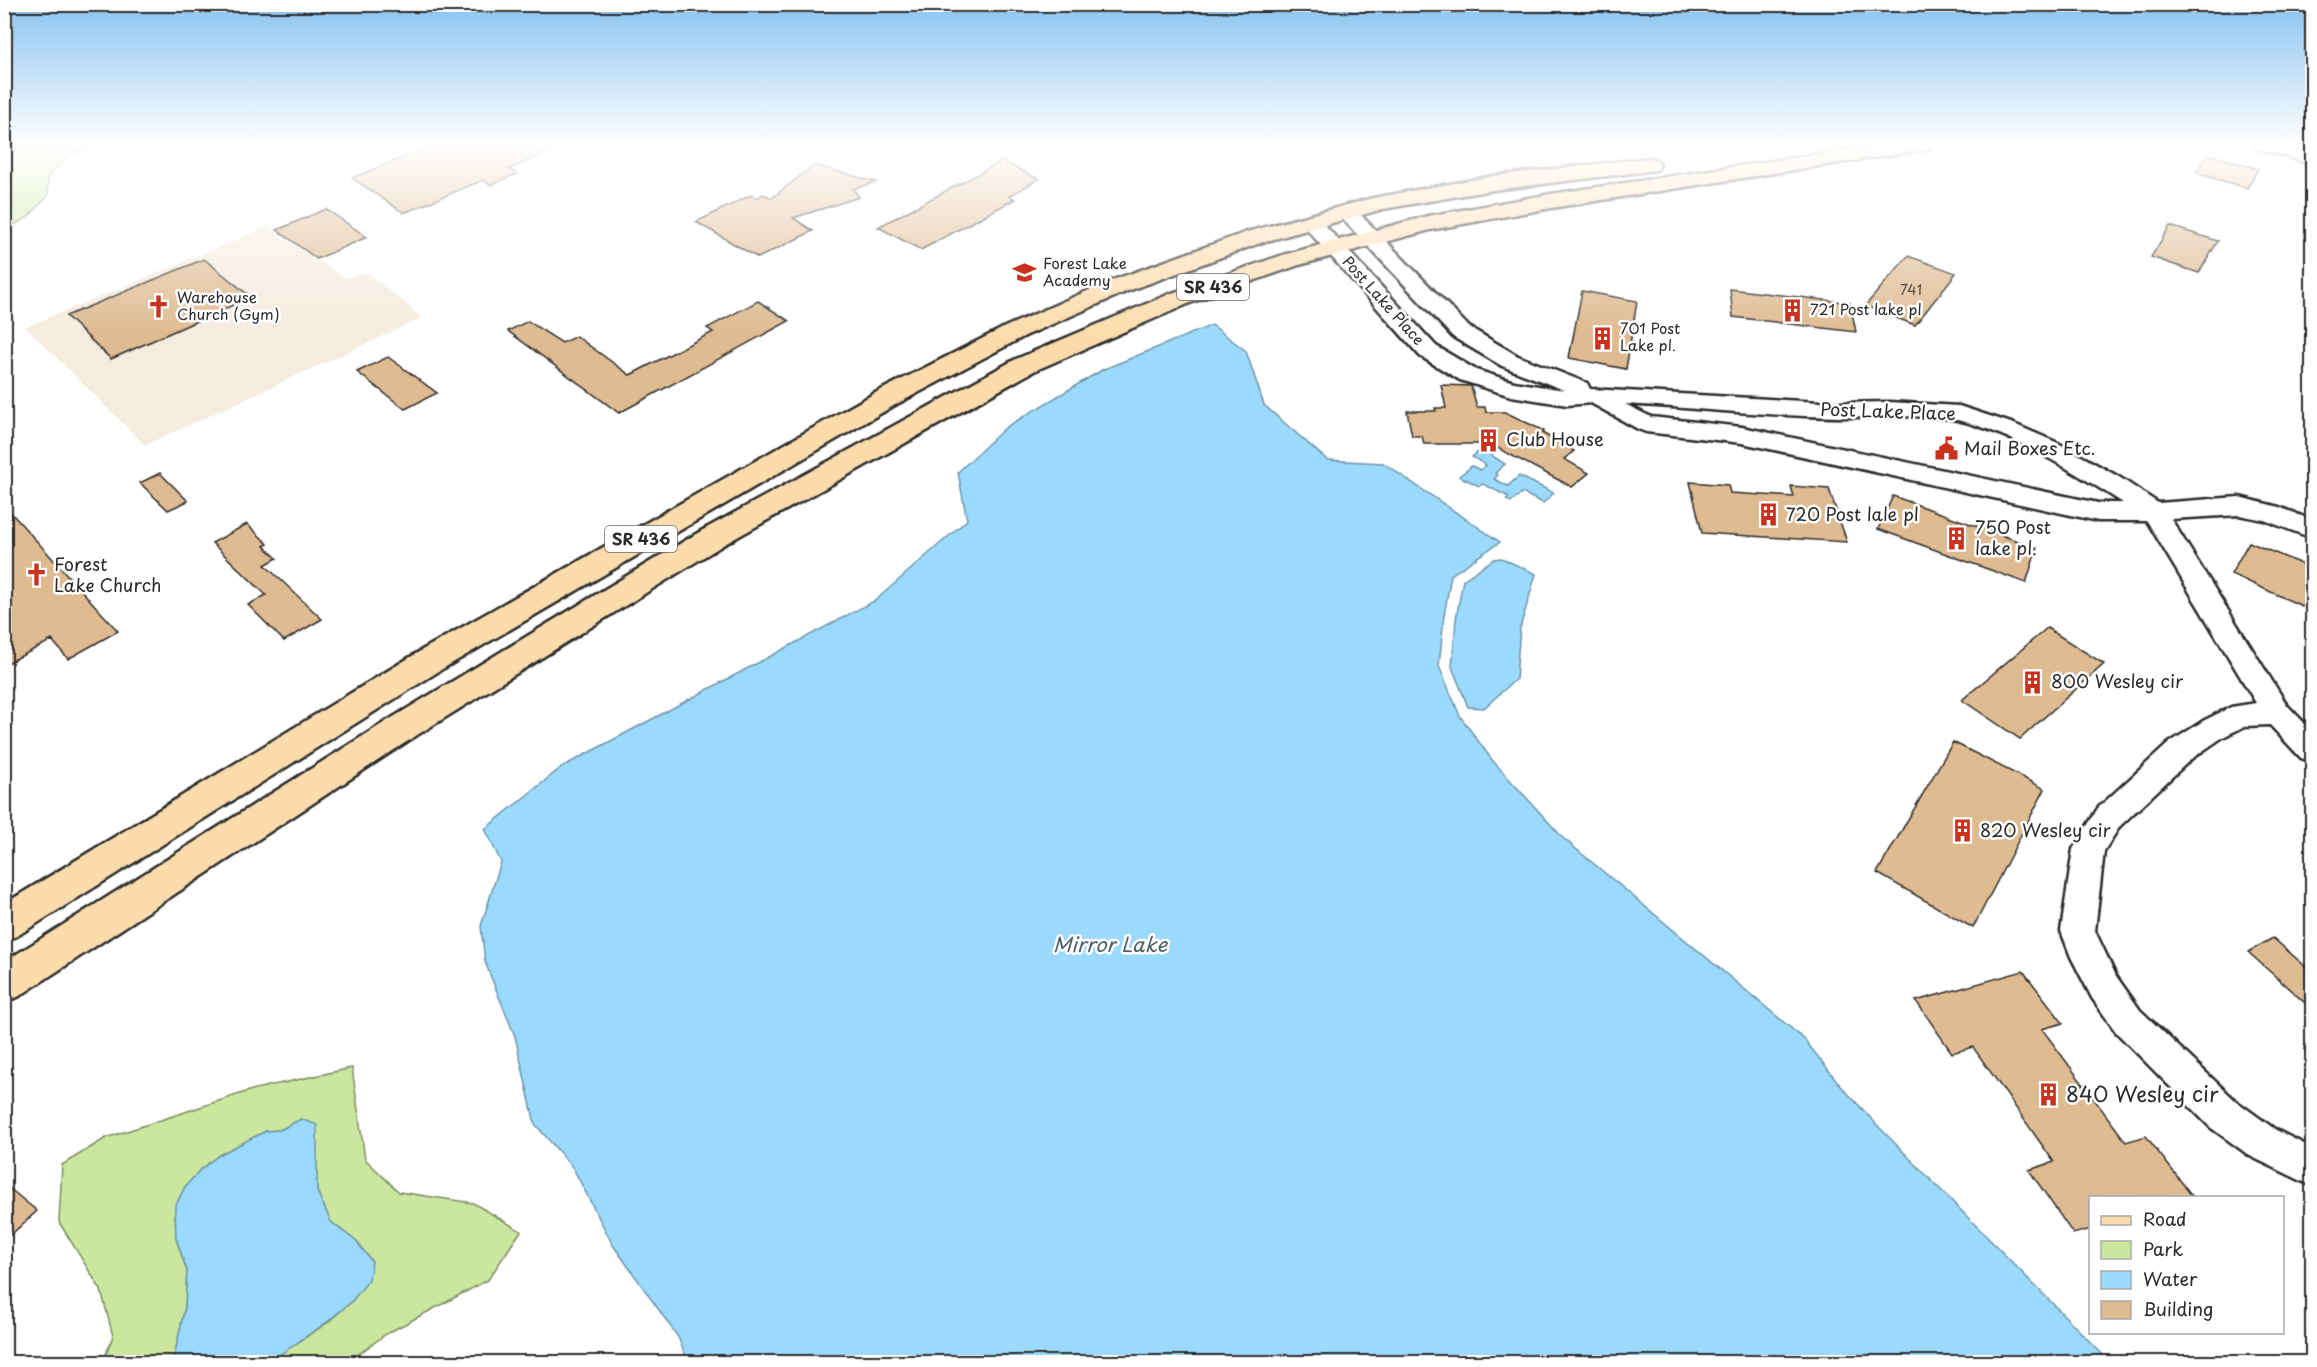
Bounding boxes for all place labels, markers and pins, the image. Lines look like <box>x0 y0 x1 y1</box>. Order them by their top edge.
place label: Forest Lake Academy <box>1043 251 1127 291</box>
school or university icon: Forest Lake Academy <box>1012 260 1038 286</box>
place label: Warehouse Church (Gym) <box>177 285 280 325</box>
church icon: Warehouse Church (Gym) <box>146 294 172 320</box>
building icon: 721 Post lake pl <box>1779 297 1805 323</box>
place label: 721 Post lake pl <box>1810 297 1922 320</box>
place label: 701 Post Lake pl. <box>1620 316 1680 356</box>
building icon: 701 Post Lake pl. <box>1589 325 1615 351</box>
place label: Club House <box>1506 425 1604 452</box>
building icon: Club House <box>1475 427 1501 453</box>
place label: Mail Boxes Etc. <box>1964 434 2096 461</box>
public building icon: Mail Boxes Etc. <box>1933 436 1959 462</box>
place label: 720 Post lale pl <box>1786 500 1919 527</box>
building icon: 720 Post lale pl <box>1755 502 1781 528</box>
place label: 750 Post lake pl. <box>1975 513 2051 561</box>
building icon: 750 Post lake pl. <box>1944 525 1970 551</box>
place label: Forest Lake Church <box>54 550 161 598</box>
church icon: Forest Lake Church <box>23 562 49 588</box>
place label: 800 Wesley cir <box>2051 667 2184 694</box>
building icon: 800 Wesley cir <box>2020 669 2046 695</box>
place label: 820 Wesley cir <box>1980 816 2112 843</box>
building icon: 820 Wesley cir <box>1949 818 1975 844</box>
place label: 840 Wesley cir <box>2066 1077 2219 1109</box>
building icon: 840 Wesley cir <box>2035 1082 2061 1108</box>

